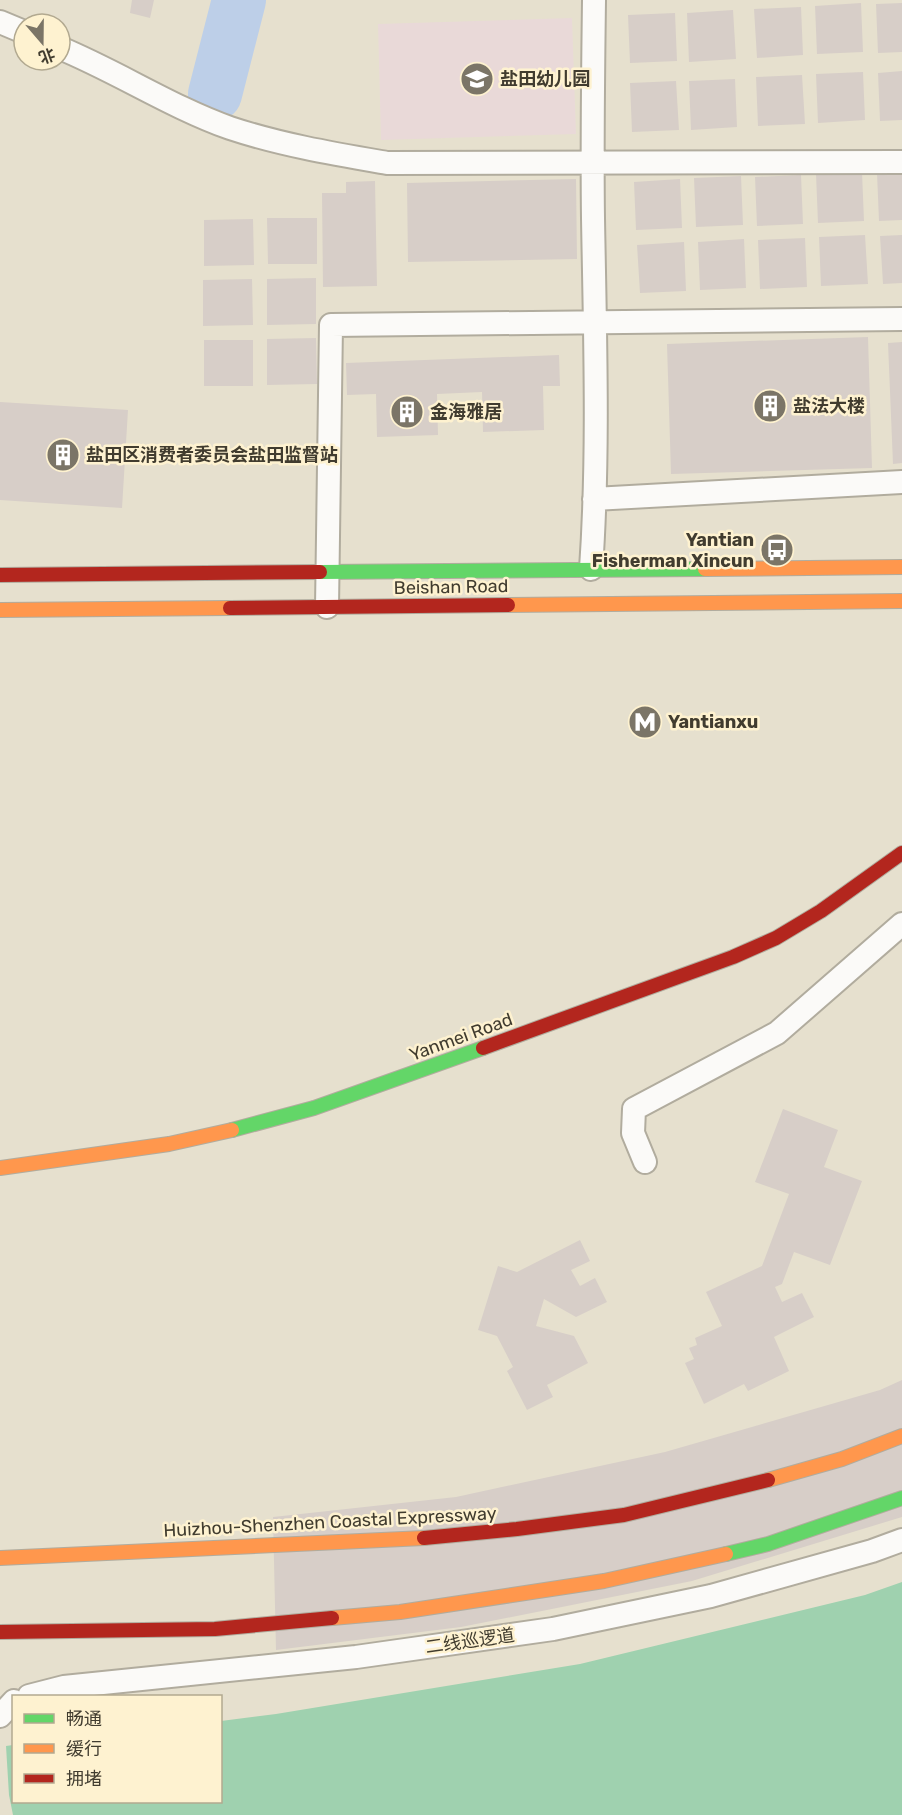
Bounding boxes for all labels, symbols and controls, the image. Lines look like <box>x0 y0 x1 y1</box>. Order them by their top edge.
north arrow <box>12 12 72 72</box>
text: 北 <box>36 44 58 67</box>
school or university icon: 盐田幼儿园 <box>459 61 495 97</box>
place label: 盐田幼儿园 <box>500 68 590 90</box>
building icon: 盐法大楼 <box>752 388 788 424</box>
building icon: 金海雅居 <box>389 394 425 430</box>
place label: 盐法大楼 <box>793 395 865 417</box>
place label: 金海雅居 <box>430 401 502 423</box>
building icon: 盐田区消费者委员会盐田监督站 <box>45 437 81 473</box>
place label: 盐田区消费者委员会盐田监督站 <box>86 444 338 466</box>
place label: Yantian Fisherman Xincun <box>592 529 754 572</box>
bus stop icon: Yantian Fisherman Xincun <box>759 532 795 568</box>
street label: Beishan Road <box>394 575 508 599</box>
metro station icon: Yantianxu <box>627 704 663 740</box>
place label: Yantianxu <box>668 711 758 733</box>
street label: Yanmei Road <box>406 1008 516 1066</box>
street label: Huizhou-Shenzhen Coastal Expressway <box>163 1502 497 1542</box>
street label: 二线巡逻道 <box>424 1624 516 1658</box>
legend <box>12 1695 222 1803</box>
text: 畅通 <box>66 1708 102 1730</box>
text: 缓行 <box>66 1738 102 1760</box>
text: 拥堵 <box>66 1768 102 1790</box>

